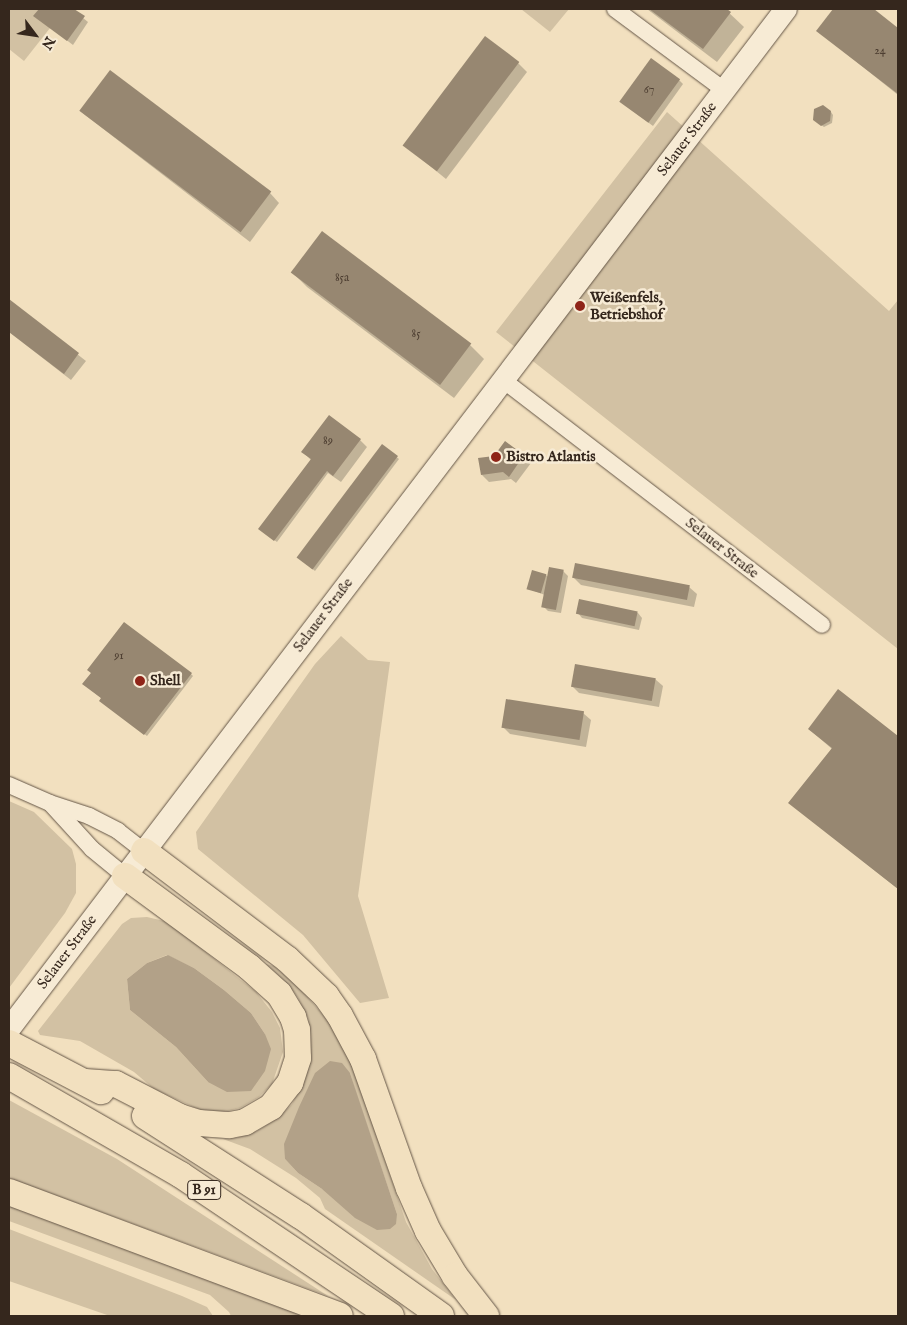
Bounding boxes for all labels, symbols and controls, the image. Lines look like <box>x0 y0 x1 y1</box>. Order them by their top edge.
north arrow <box>10 10 60 60</box>
text: N <box>37 33 59 53</box>
house number: 24 <box>874 44 886 58</box>
house number: 67 <box>644 83 654 97</box>
street label: Selauer Straße <box>653 98 721 180</box>
house number: 85a <box>335 271 349 285</box>
place label: Weißenfels, Betriebshof <box>590 288 663 323</box>
marker: Weißenfels, Betriebshof <box>574 300 586 312</box>
house number: 85 <box>411 327 421 341</box>
house number: 89 <box>323 434 333 448</box>
place label: Bistro Atlantis <box>506 448 595 466</box>
marker: Bistro Atlantis <box>490 451 502 463</box>
street label: Selauer Straße <box>682 514 762 582</box>
street label: Selauer Straße <box>289 574 357 656</box>
house number: 91 <box>114 649 124 663</box>
place label: Shell <box>150 672 181 690</box>
marker: Shell <box>134 675 146 687</box>
street label: Selauer Straße <box>33 911 101 993</box>
road number: B 91 <box>186 1178 222 1202</box>

